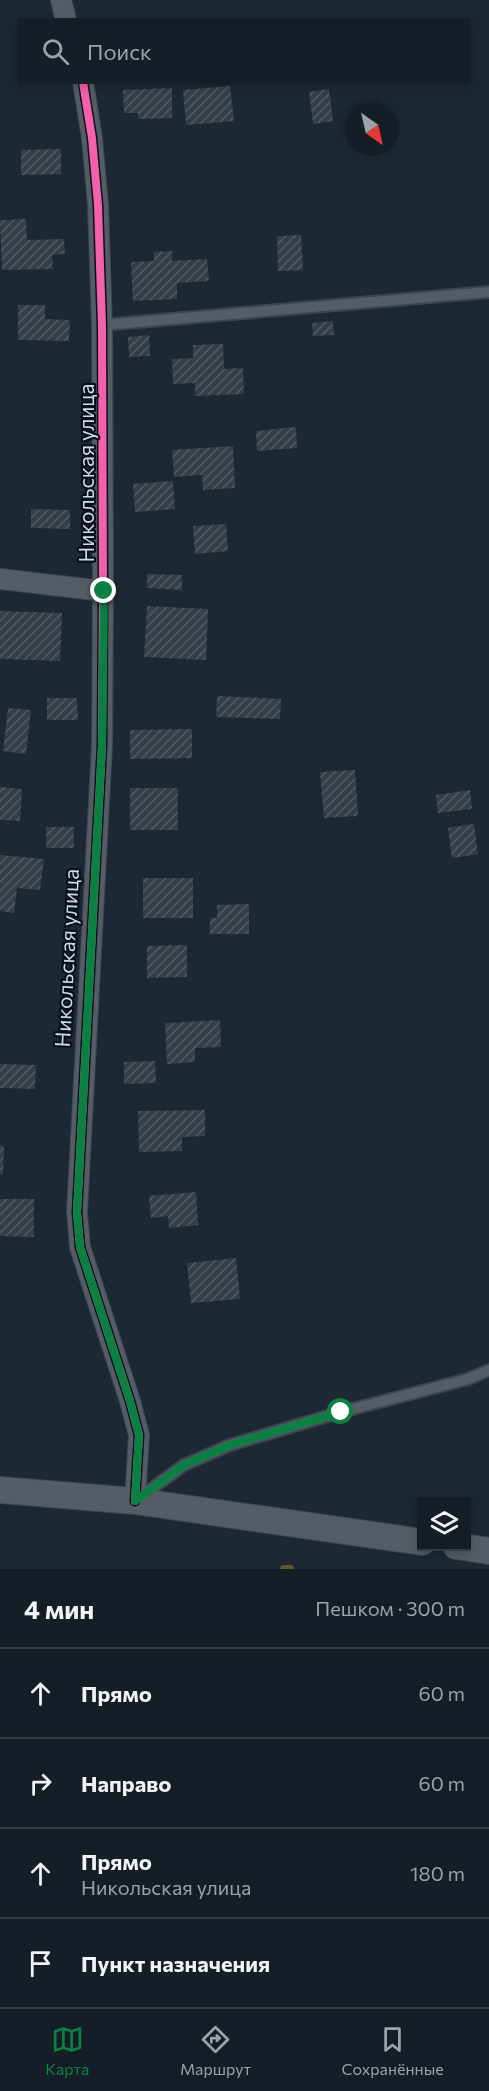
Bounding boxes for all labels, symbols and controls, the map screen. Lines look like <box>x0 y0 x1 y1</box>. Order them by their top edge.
search box <box>18 18 471 84</box>
icon: search <box>39 35 72 68</box>
text: Поиск <box>87 38 152 65</box>
north arrow <box>345 102 399 156</box>
street label: Никольская улица <box>73 384 98 562</box>
route end <box>90 577 116 603</box>
street label: Никольская улица <box>49 868 83 1048</box>
route start <box>327 1398 353 1424</box>
map controls <box>417 1497 471 1551</box>
button: layers <box>417 1497 471 1551</box>
text: 4 мин <box>24 1593 94 1624</box>
text: Пешком · 300 m <box>315 1596 465 1620</box>
icon: ahead <box>24 1677 57 1710</box>
text: Прямо <box>81 1680 152 1707</box>
text: 60 m <box>419 1681 465 1705</box>
icon: right <box>24 1767 57 1800</box>
text: Направо <box>81 1770 171 1797</box>
text: 60 m <box>419 1771 465 1795</box>
text: Прямо <box>81 1848 152 1875</box>
icon: ahead <box>24 1857 57 1890</box>
text: 180 m <box>410 1861 465 1885</box>
text: Никольская улица <box>81 1875 251 1899</box>
icon: arrive <box>24 1947 57 1980</box>
text: Пункт назначения <box>81 1950 270 1977</box>
tab: Карта <box>45 2023 89 2078</box>
tab: Маршрут <box>180 2023 251 2078</box>
tab: Сохранённые <box>342 2023 444 2078</box>

